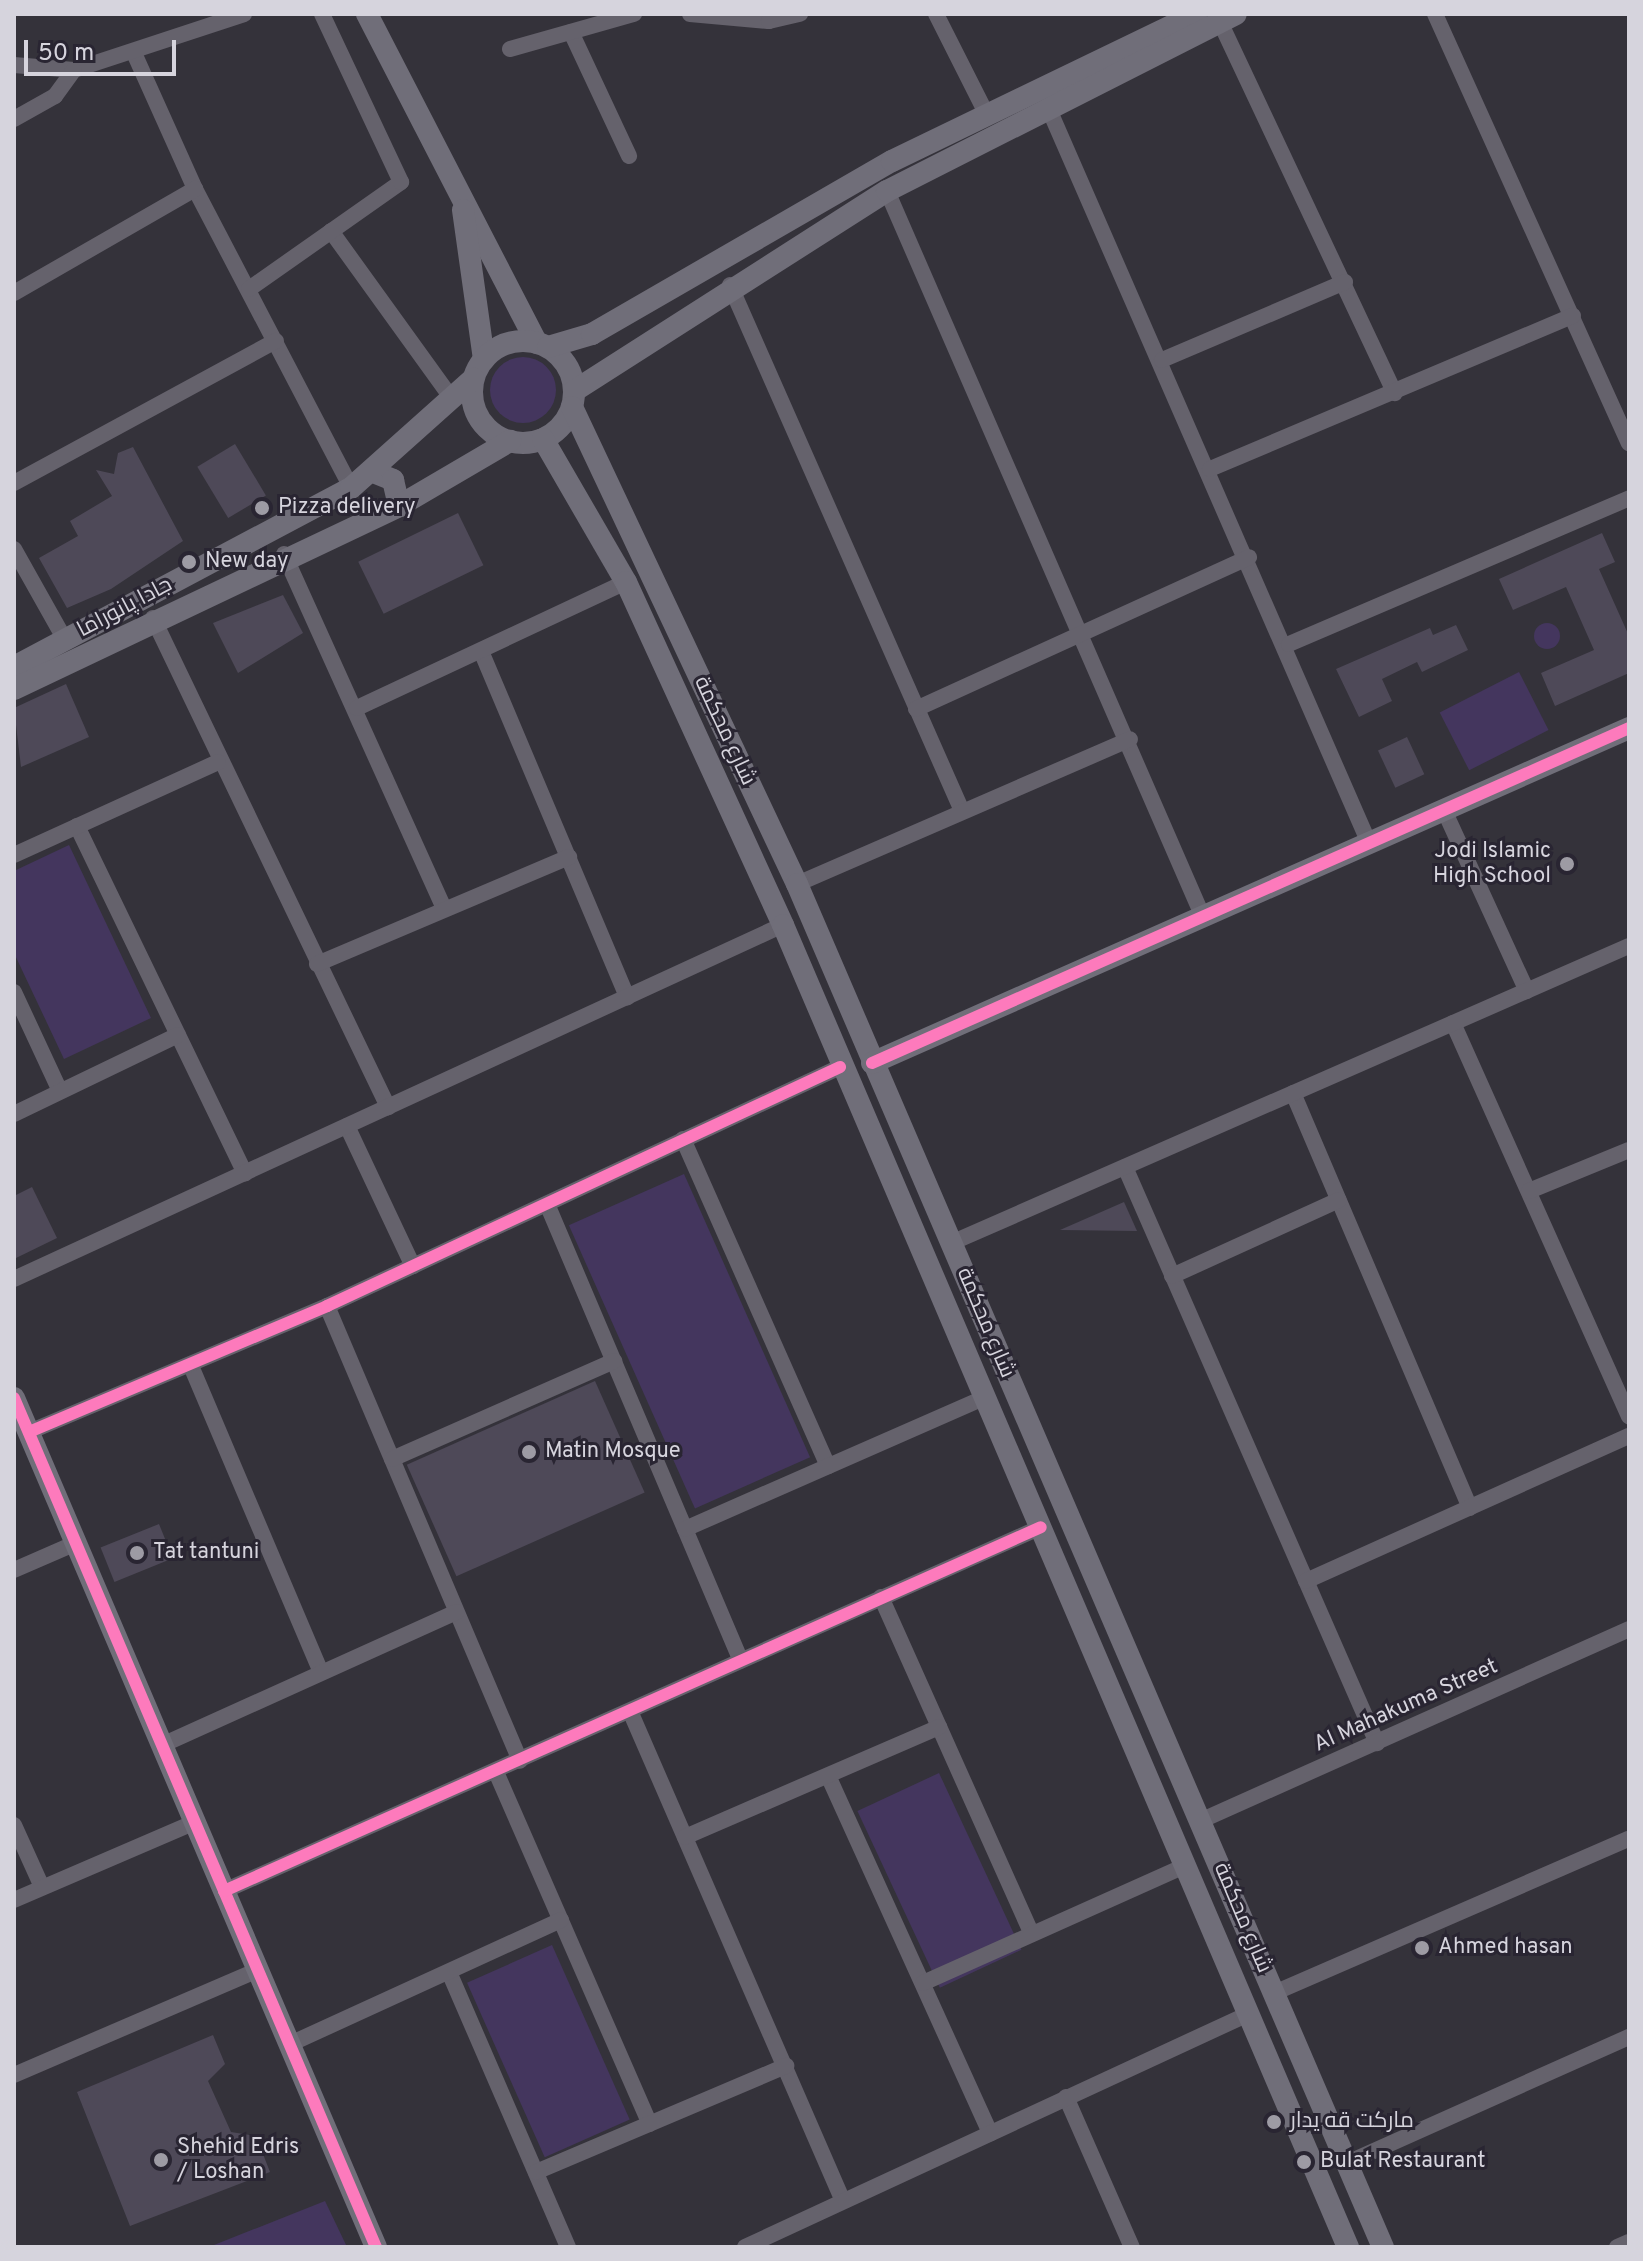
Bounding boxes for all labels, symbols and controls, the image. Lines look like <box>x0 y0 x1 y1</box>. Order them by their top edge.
scale bar <box>28 24 180 74</box>
text: 50 m <box>38 39 94 69</box>
place label: Pizza delivery <box>278 495 416 521</box>
marker: Pizza delivery <box>253 499 271 517</box>
place label: New day <box>205 549 289 575</box>
marker: New day <box>180 553 198 571</box>
street label: جادا پانوراما <box>73 572 177 644</box>
street label: شارع محكمة <box>687 672 761 790</box>
place label: Jodi Islamic High School <box>1433 838 1551 890</box>
marker: Jodi Islamic High School <box>1558 855 1576 873</box>
street label: شارع محكمة <box>950 1264 1020 1382</box>
place label: Matin Mosque <box>545 1439 681 1465</box>
marker: Matin Mosque <box>520 1443 538 1461</box>
place label: Tat tantuni <box>153 1540 259 1566</box>
marker: Tat tantuni <box>128 1544 146 1562</box>
street label: Al Mahakuma Street <box>1310 1654 1502 1758</box>
street label: شارع محكمة <box>1207 1859 1277 1977</box>
place label: Ahmed hasan <box>1438 1935 1573 1961</box>
marker: Ahmed hasan <box>1413 1939 1431 1957</box>
place label: ماركت قه يدار <box>1290 2109 1414 2135</box>
marker: ماركت قه يدار <box>1265 2113 1283 2131</box>
place label: Shehid Edris / Loshan <box>177 2134 299 2186</box>
place label: Bulat Restaurant <box>1320 2149 1486 2175</box>
marker: Shehid Edris / Loshan <box>152 2151 170 2169</box>
marker: Bulat Restaurant <box>1295 2153 1313 2171</box>

